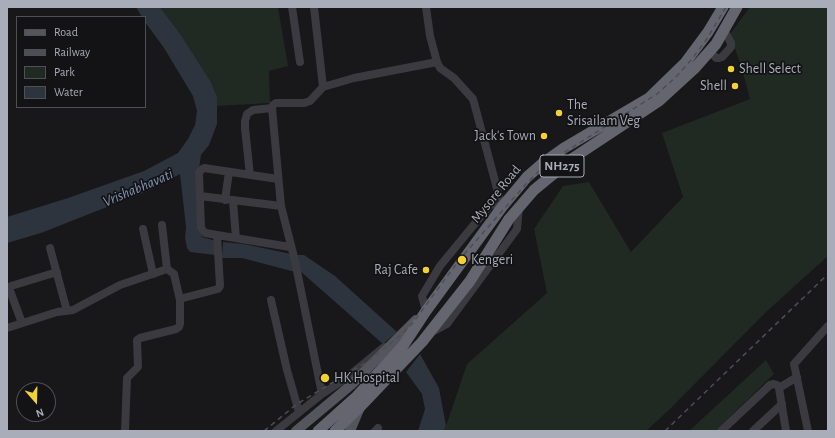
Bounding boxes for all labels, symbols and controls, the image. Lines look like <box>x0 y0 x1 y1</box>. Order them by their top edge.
legend <box>16 16 146 108</box>
text: Road <box>54 26 78 38</box>
text: Railway <box>54 46 90 58</box>
place label: Shell Select <box>739 61 801 77</box>
marker: Shell Select <box>726 64 736 74</box>
text: Park <box>54 66 75 78</box>
place label: Shell <box>700 78 727 94</box>
marker: Shell <box>730 81 740 91</box>
text: Water <box>54 86 83 98</box>
place label: The Srisailam Veg <box>567 97 640 130</box>
marker: The Srisailam Veg <box>554 108 564 118</box>
place label: Jack's Town <box>475 128 536 144</box>
marker: Jack's Town <box>539 131 549 141</box>
road number: NH275 <box>540 155 584 177</box>
street label: Mysore Road <box>468 162 524 226</box>
water label: Vrishabhavati <box>100 165 176 211</box>
place label: Kengeri <box>471 252 513 268</box>
marker: Kengeri <box>456 254 468 266</box>
place label: Raj Cafe <box>374 262 418 278</box>
marker: Raj Cafe <box>421 265 431 275</box>
place label: HK Hospital <box>334 370 400 386</box>
marker: HK Hospital <box>319 372 331 384</box>
north arrow <box>16 382 56 422</box>
text: N <box>34 406 45 419</box>

